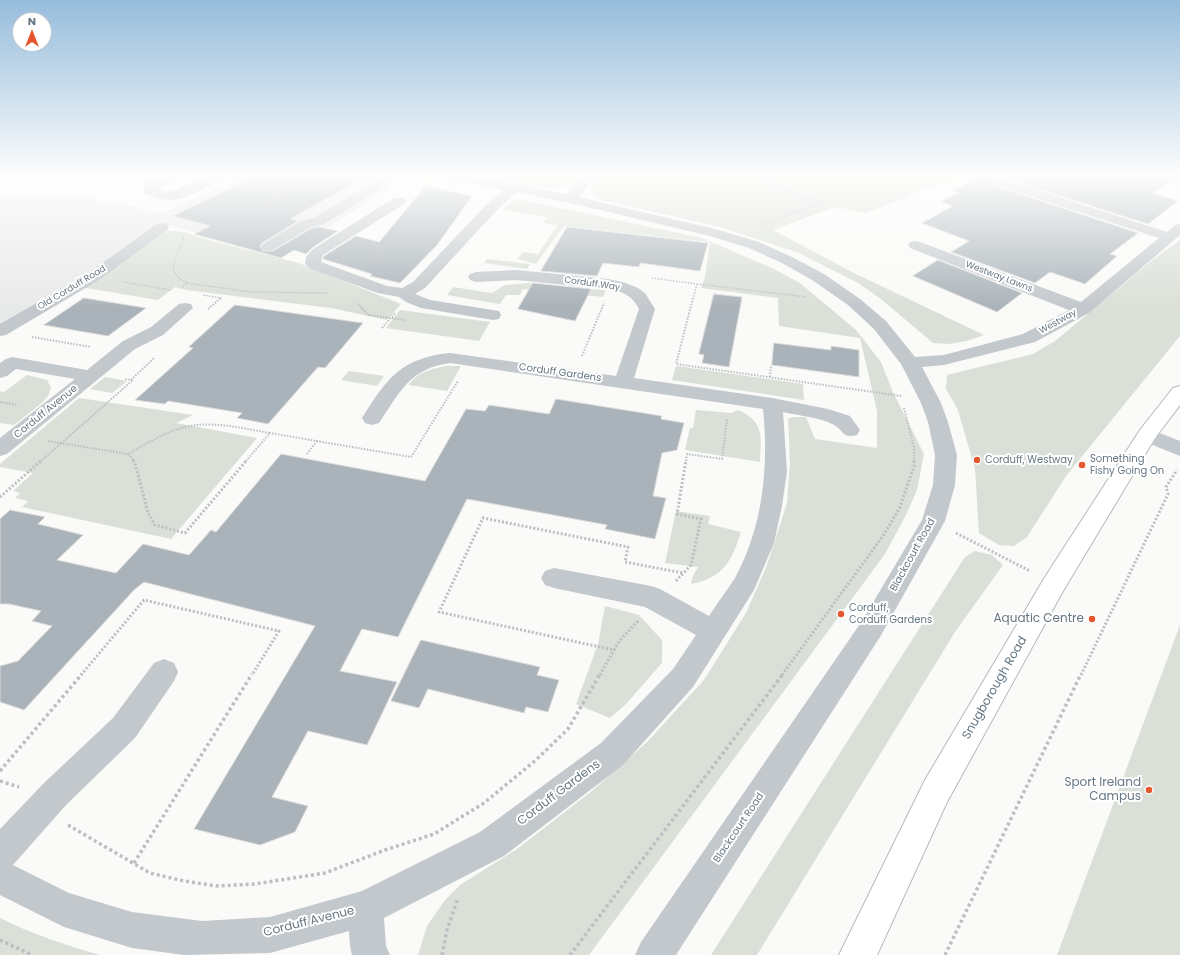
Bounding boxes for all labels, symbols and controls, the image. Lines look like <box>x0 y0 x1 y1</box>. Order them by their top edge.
north arrow <box>12 12 52 52</box>
text: N <box>28 13 36 29</box>
street label: Westway Lawns <box>964 259 1034 295</box>
street label: Old Corduff Road <box>36 263 108 313</box>
street label: Corduff Way <box>563 275 621 293</box>
street label: Westway <box>1038 307 1078 337</box>
street label: Corduff Gardens <box>518 361 602 385</box>
street label: Corduff Avenue <box>12 383 80 441</box>
place label: Something Fishy Going On <box>1090 453 1164 476</box>
place label: Corduff, Westway <box>985 454 1073 466</box>
marker: Corduff, Westway <box>972 455 982 465</box>
marker: Something Fishy Going On <box>1077 460 1087 470</box>
street label: Blackcourt Road <box>888 516 938 594</box>
place label: Corduff, Corduff Gardens <box>849 602 932 626</box>
marker: Corduff, Corduff Gardens <box>836 609 846 619</box>
place label: Aquatic Centre <box>994 612 1084 626</box>
marker: Aquatic Centre <box>1087 614 1097 624</box>
street label: Snugborough Road <box>960 634 1030 742</box>
street label: Corduff Gardens <box>515 757 603 829</box>
place label: Sport Ireland Campus <box>1064 776 1141 804</box>
marker: Sport Ireland Campus <box>1144 785 1154 795</box>
street label: Blackcourt Road <box>711 791 767 865</box>
street label: Corduff Avenue <box>262 904 356 940</box>

